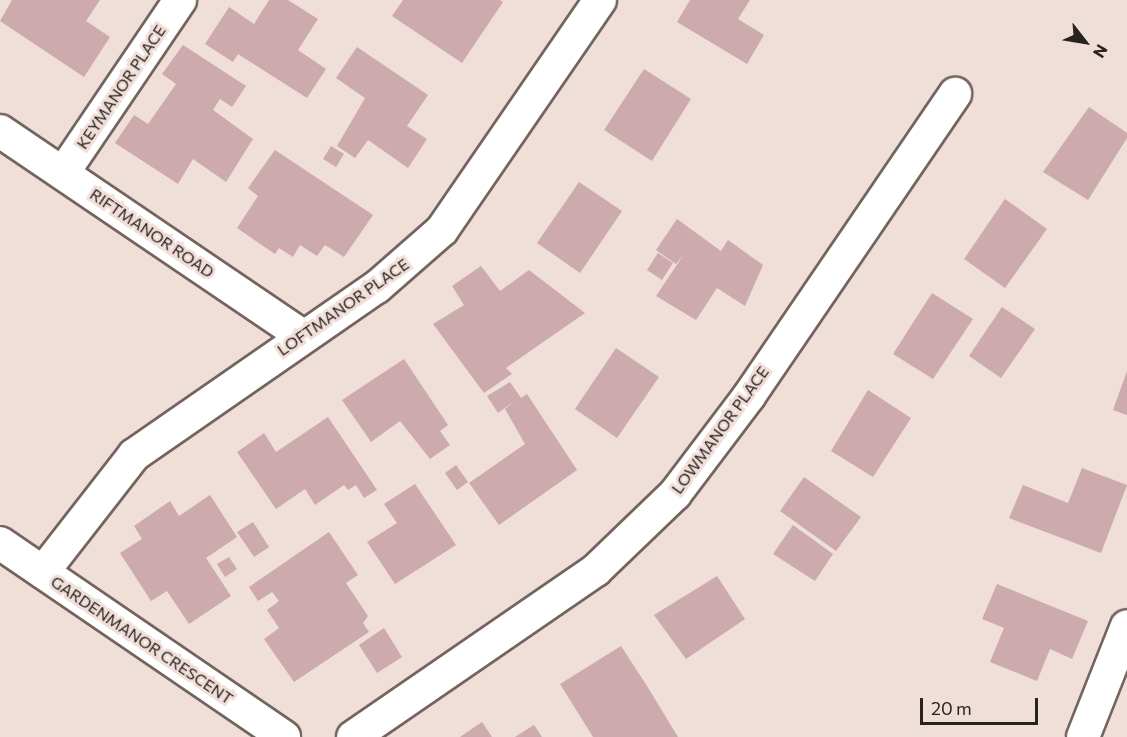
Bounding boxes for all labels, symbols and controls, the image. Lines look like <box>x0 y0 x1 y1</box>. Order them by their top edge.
north arrow <box>1055 12 1115 72</box>
street label: KEYMANOR PLACE <box>72 21 170 153</box>
text: N <box>1090 41 1112 62</box>
street label: RIFTMANOR ROAD <box>86 184 218 282</box>
street label: LOFTMANOR PLACE <box>273 254 413 360</box>
street label: LOWMANOR PLACE <box>667 363 773 497</box>
street label: GARDENMANOR CRESCENT <box>47 572 237 708</box>
scale bar <box>923 686 1042 724</box>
text: 20 m <box>931 697 972 719</box>

